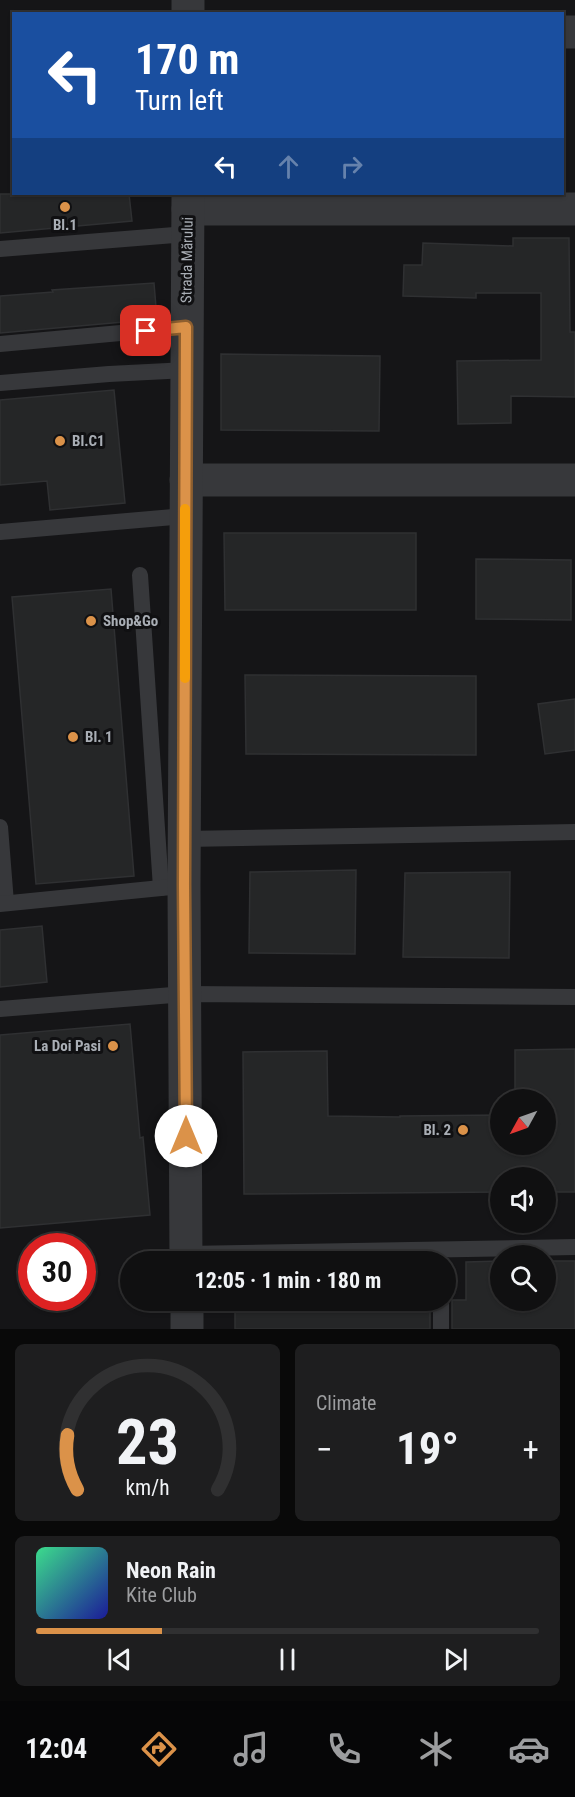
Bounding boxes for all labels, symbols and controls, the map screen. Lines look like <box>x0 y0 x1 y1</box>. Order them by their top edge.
text: 170 m <box>135 35 240 84</box>
icon: left <box>36 36 114 114</box>
text: Turn left <box>135 85 224 117</box>
icon: left <box>209 150 242 183</box>
icon: ahead <box>272 150 305 183</box>
icon: right <box>335 150 368 183</box>
marker: Bl.1 <box>58 200 72 214</box>
place label: Bl.1 <box>53 216 77 234</box>
street label: Strada Mărului <box>177 217 197 303</box>
pin <box>120 305 171 356</box>
icon: arrive <box>129 314 162 347</box>
place label: Bl.C1 <box>72 432 105 450</box>
marker: Bl.C1 <box>53 434 67 448</box>
place label: Shop&Go <box>103 612 158 630</box>
marker: Shop&Go <box>84 614 98 628</box>
place label: Bl. 1 <box>85 728 113 746</box>
marker: Bl. 1 <box>66 730 80 744</box>
place label: La Doi Pasi <box>34 1037 101 1055</box>
marker: La Doi Pasi <box>106 1039 120 1053</box>
north arrow <box>490 1089 556 1155</box>
map controls <box>490 1089 556 1311</box>
position arrow <box>154 1104 218 1168</box>
place label: Bl. 2 <box>423 1121 451 1139</box>
marker: Bl. 2 <box>456 1123 470 1137</box>
button: sound <box>490 1167 556 1233</box>
speed limit sign: 30 <box>18 1233 96 1311</box>
button: search <box>490 1245 556 1311</box>
text: 12:05 · 1 min · 180 m <box>195 1268 381 1293</box>
text: Climate <box>316 1391 376 1415</box>
text: 23 <box>116 1406 179 1479</box>
text: 19° <box>396 1422 459 1475</box>
text: − <box>316 1430 333 1469</box>
text: + <box>523 1430 539 1469</box>
text: km/h <box>125 1475 170 1500</box>
text: Neon Rain <box>126 1558 216 1583</box>
text: Kite Club <box>126 1583 197 1607</box>
icon: previous <box>103 1643 136 1676</box>
icon: pause <box>271 1643 304 1676</box>
icon: next <box>439 1643 472 1676</box>
icon: directions <box>138 1728 180 1770</box>
icon: music <box>230 1728 272 1770</box>
icon: phone <box>323 1728 365 1770</box>
icon: climate <box>415 1728 457 1770</box>
icon: car <box>508 1728 550 1770</box>
text: 12:04 <box>25 1733 87 1765</box>

